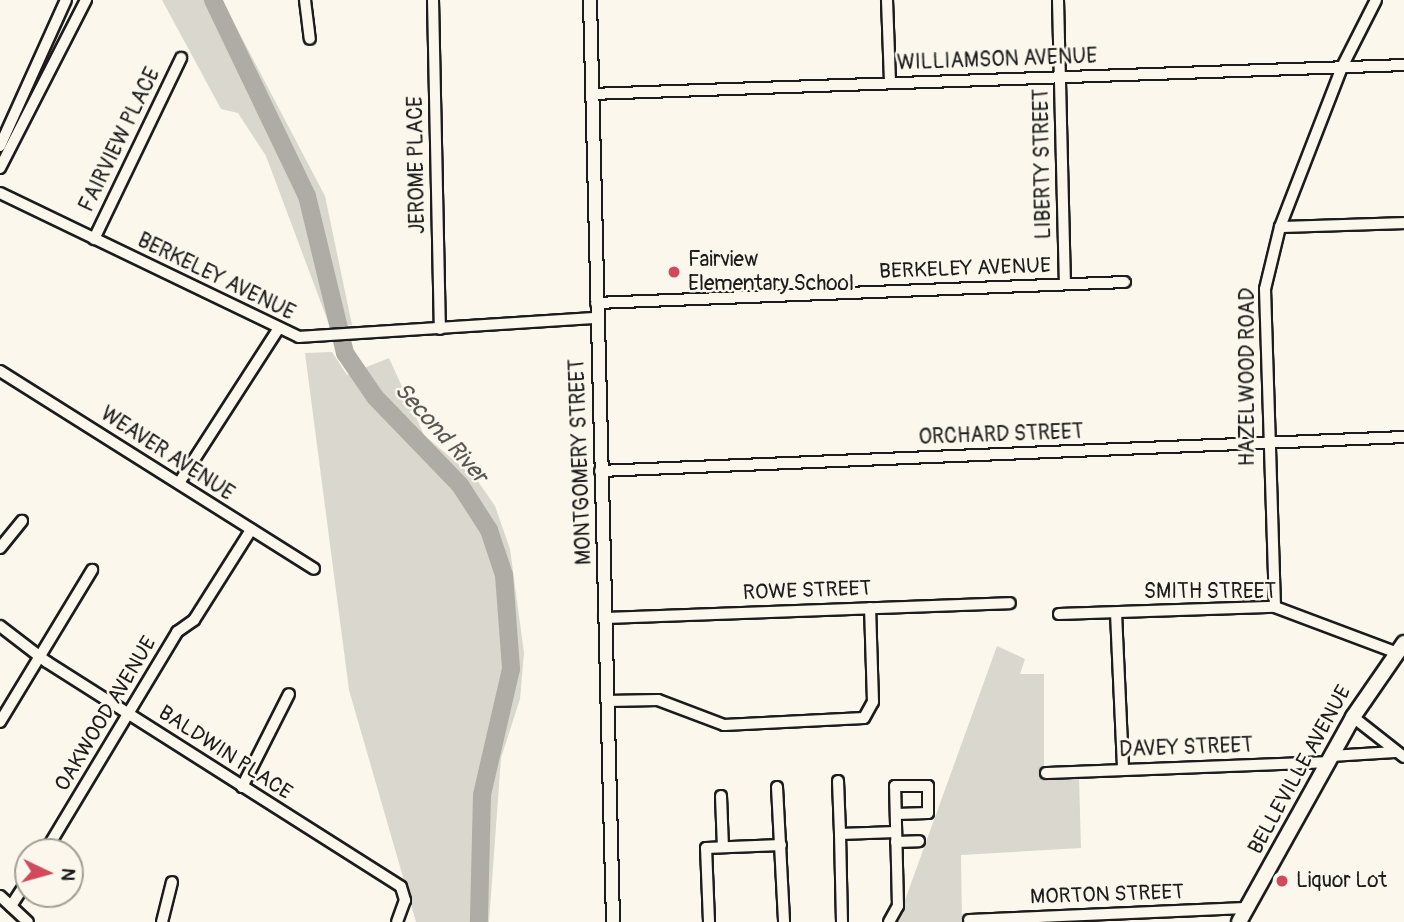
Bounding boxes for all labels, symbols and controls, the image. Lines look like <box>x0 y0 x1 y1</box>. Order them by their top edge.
street label: WILLIAMSON AVENUE <box>896 44 1098 76</box>
street label: FAIRVIEW PLACE <box>74 64 166 216</box>
street label: LIBERTY STREET <box>1029 88 1057 240</box>
street label: JEROME PLACE <box>403 96 431 234</box>
street label: BERKELEY AVENUE <box>133 228 299 326</box>
place label: Fairview Elementary School <box>688 247 854 297</box>
street label: BERKELEY AVENUE <box>879 253 1051 285</box>
marker: Fairview Elementary School <box>666 264 682 280</box>
street label: HAZELWOOD ROAD <box>1235 288 1261 466</box>
street label: MONTGOMERY STREET <box>565 359 597 565</box>
water label: Second River <box>389 377 493 489</box>
street label: WEAVER AVENUE <box>96 402 238 506</box>
street label: ORCHARD STREET <box>918 420 1084 450</box>
street label: ROWE STREET <box>742 576 872 606</box>
street label: SMITH STREET <box>1144 579 1276 605</box>
street label: OAKWOOD AVENUE <box>50 632 162 796</box>
street label: BELLEVILLE AVENUE <box>1243 681 1357 859</box>
street label: BALDWIN PLACE <box>154 700 296 806</box>
street label: DAVEY STREET <box>1119 733 1253 763</box>
north arrow <box>14 838 84 908</box>
text: N <box>55 867 80 882</box>
place label: Liquor Lot <box>1296 868 1387 894</box>
marker: Liquor Lot <box>1274 873 1290 889</box>
street label: MORTON STREET <box>1030 880 1184 910</box>

